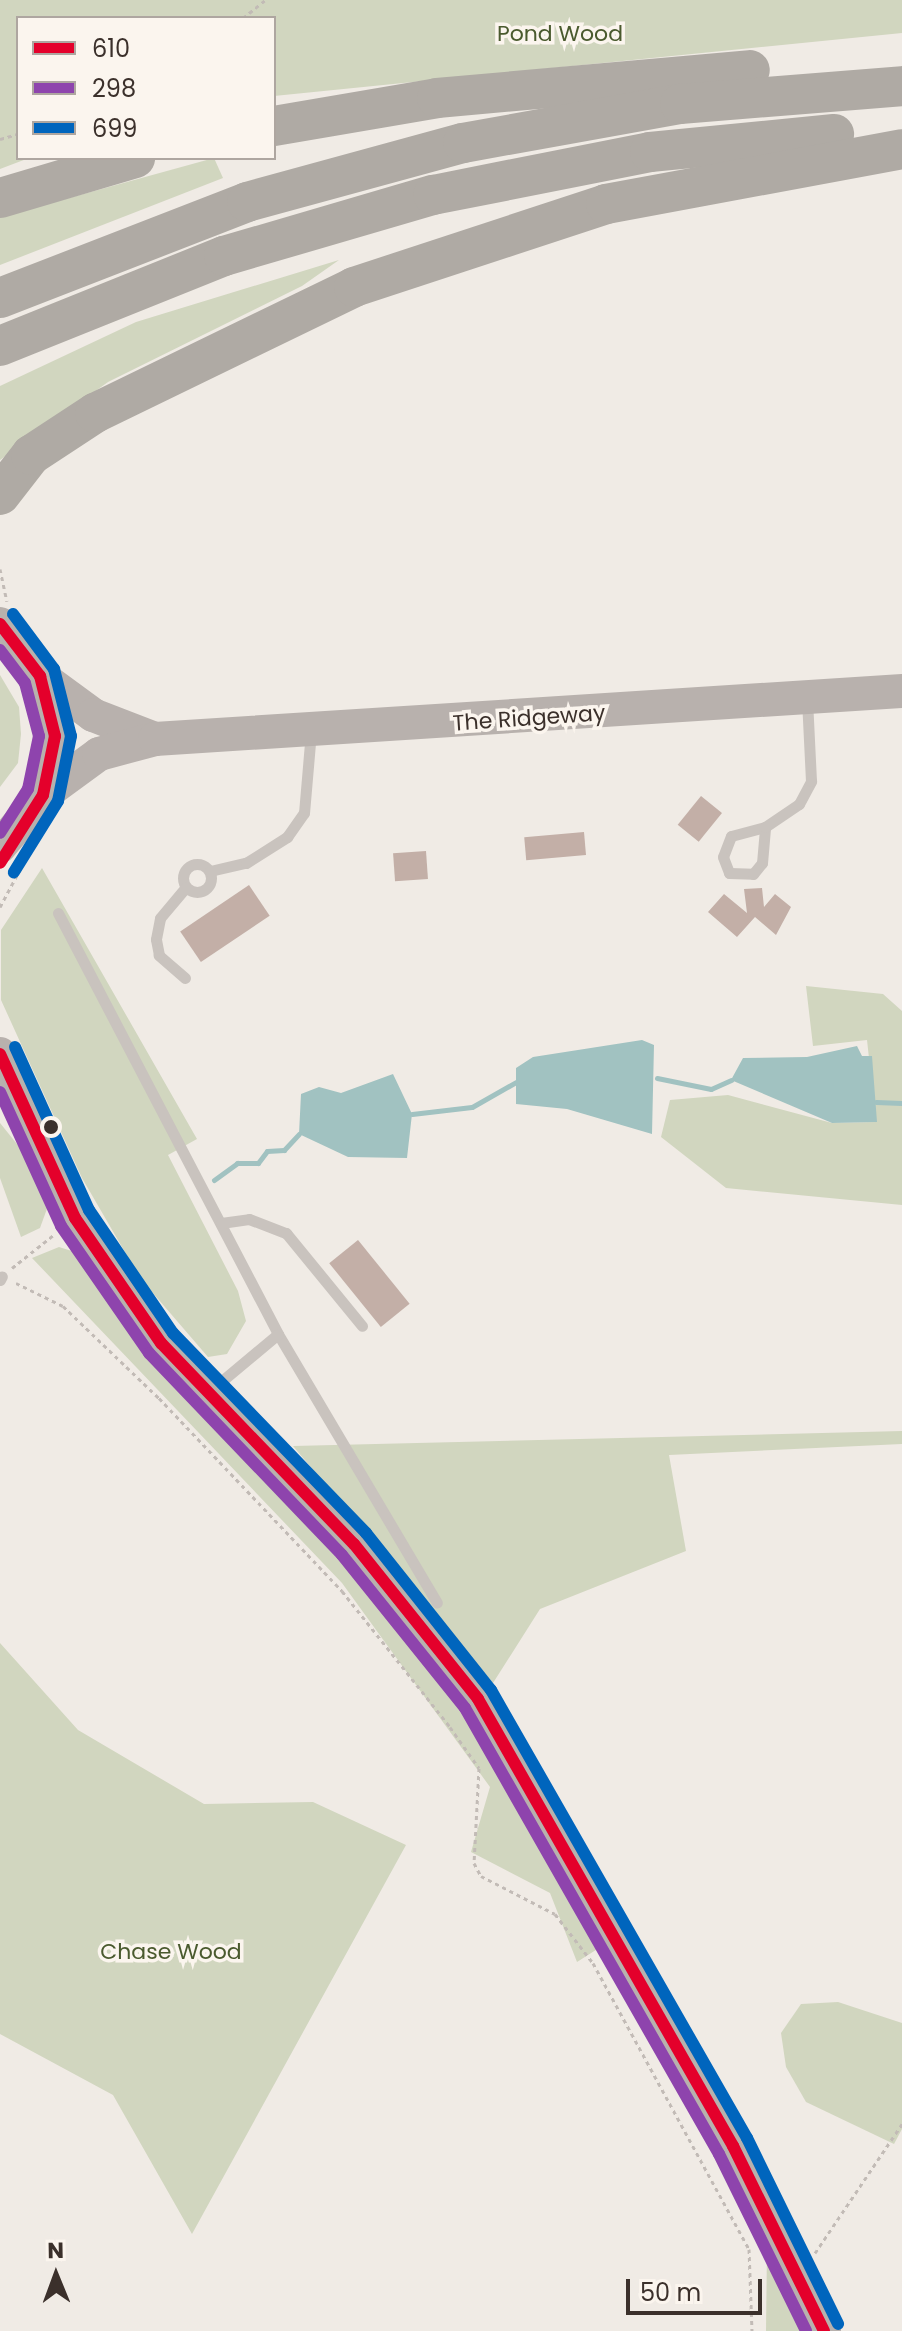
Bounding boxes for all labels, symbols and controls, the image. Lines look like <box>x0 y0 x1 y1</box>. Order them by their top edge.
legend <box>16 16 276 160</box>
park label: Pond Wood <box>497 21 623 47</box>
text: 610 <box>92 32 130 65</box>
text: 298 <box>92 72 136 105</box>
text: 699 <box>92 112 137 145</box>
street label: The Ridgeway <box>452 699 606 737</box>
unlabelled marker <box>43 1119 59 1135</box>
park label: Chase Wood <box>100 1939 242 1965</box>
north arrow <box>16 2235 96 2315</box>
text: N <box>47 2235 64 2266</box>
scale bar <box>630 2263 766 2313</box>
text: 50 m <box>640 2276 701 2309</box>

